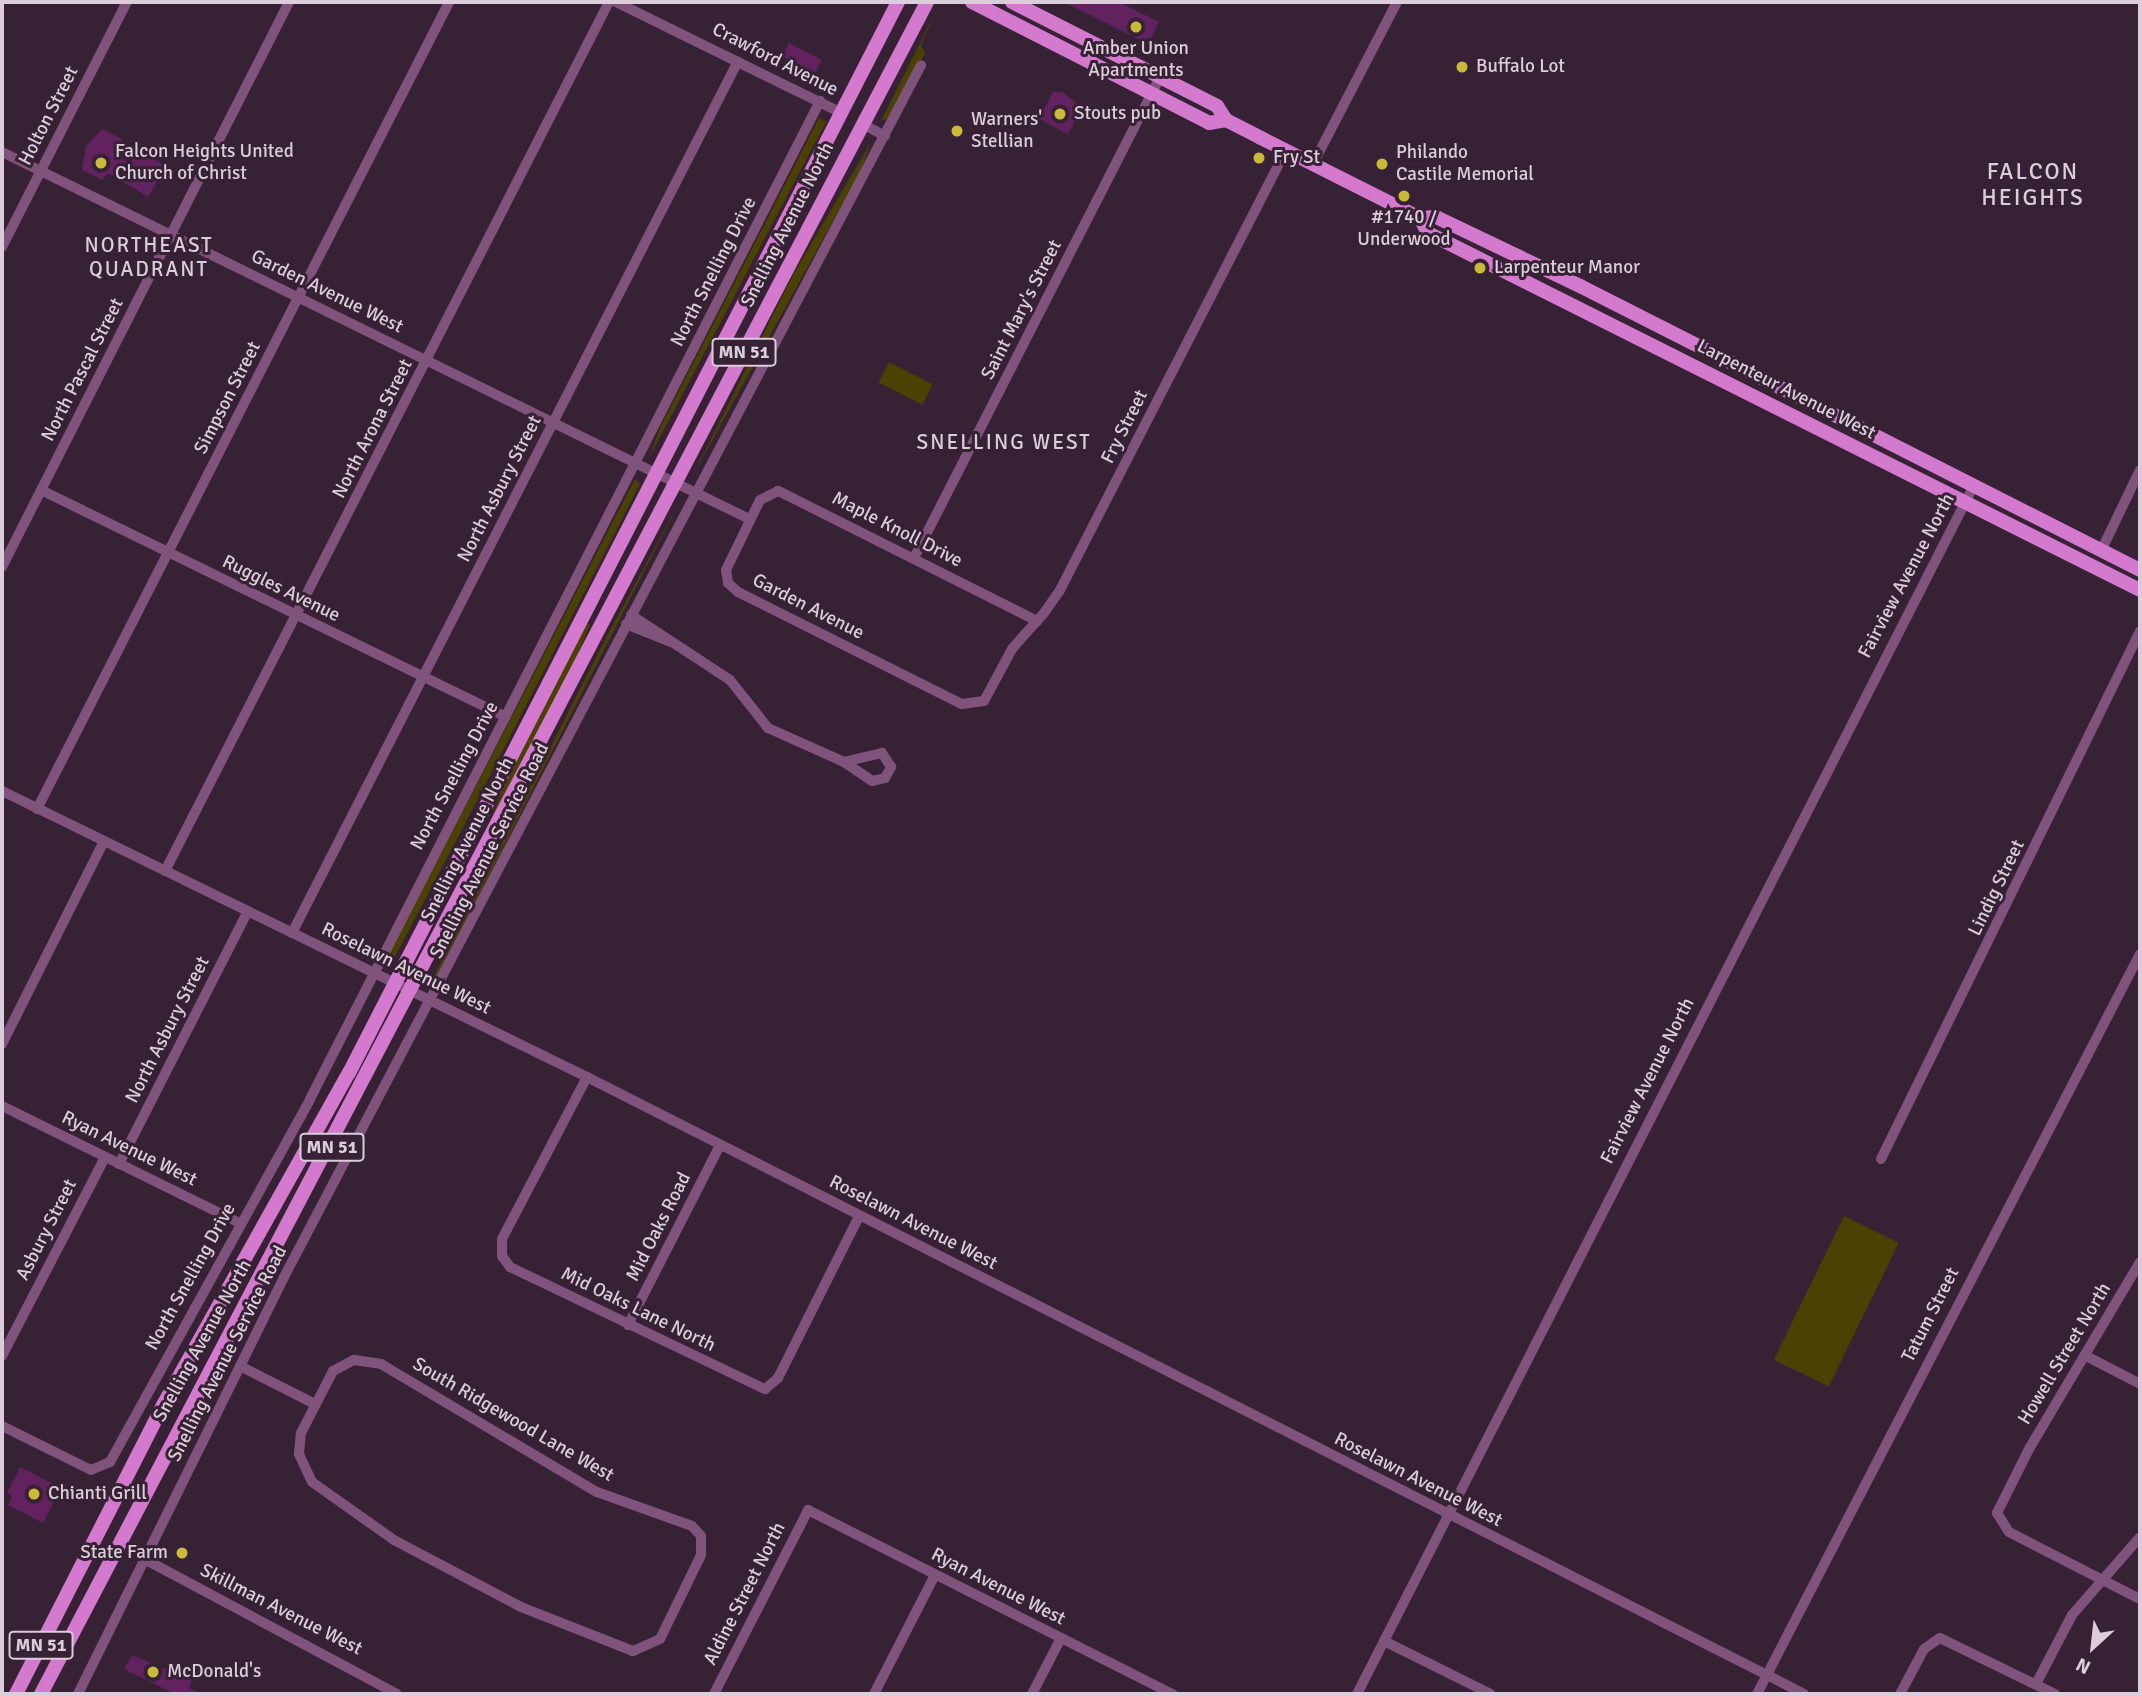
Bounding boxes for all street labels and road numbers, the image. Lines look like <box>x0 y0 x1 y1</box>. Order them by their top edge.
street label: Crawford Avenue <box>708 18 842 102</box>
street label: Holton Street <box>14 63 84 169</box>
street label: Snelling Avenue North <box>737 139 839 311</box>
street label: North Snelling Drive <box>666 193 762 351</box>
street label: Saint Mary's Street <box>977 236 1067 384</box>
street label: Garden Avenue West <box>247 245 407 339</box>
street label: North Pascal Street <box>37 295 129 445</box>
street label: Larpenteur Avenue West <box>1693 335 1879 445</box>
street label: Simpson Street <box>190 338 266 458</box>
road number: MN 51 <box>711 338 777 366</box>
street label: North Arona Street <box>328 356 418 502</box>
street label: Fry Street <box>1097 386 1153 468</box>
street label: North Asbury Street <box>453 412 547 566</box>
street label: Maple Knoll Drive <box>828 487 966 573</box>
street label: Fairview Avenue North <box>1854 490 1960 662</box>
street label: Ruggles Avenue <box>218 551 344 627</box>
street label: Garden Avenue <box>748 569 868 645</box>
street label: North Snelling Drive <box>406 698 504 854</box>
street label: Snelling Avenue Service Road <box>426 739 554 963</box>
street label: Snelling Avenue North <box>417 754 519 926</box>
street label: Lindig Street <box>1964 836 2030 940</box>
street label: Roselawn Avenue West <box>318 918 494 1020</box>
street label: North Asbury Street <box>121 953 215 1107</box>
street label: Fairview Avenue North <box>1596 994 1700 1168</box>
street label: Ryan Avenue West <box>58 1106 200 1192</box>
road number: MN 51 <box>299 1132 365 1162</box>
street label: Mid Oaks Road <box>622 1169 696 1285</box>
street label: Roselawn Avenue West <box>825 1171 1001 1275</box>
street label: Asbury Street <box>12 1176 82 1284</box>
street label: North Snelling Drive <box>141 1199 241 1355</box>
street label: Snelling Avenue Service Road <box>164 1242 292 1466</box>
street label: Snelling Avenue North <box>149 1256 257 1426</box>
street label: Mid Oaks Lane North <box>557 1263 719 1357</box>
street label: Tatum Street <box>1897 1264 1965 1366</box>
street label: Howell Street North <box>2014 1279 2116 1429</box>
street label: South Ridgewood Lane West <box>408 1353 618 1487</box>
street label: Roselawn Avenue West <box>1330 1428 1506 1532</box>
street label: Aldine Street North <box>699 1519 791 1669</box>
street label: Ryan Avenue West <box>927 1543 1069 1631</box>
street label: Skillman Avenue West <box>196 1559 366 1661</box>
road number: MN 51 <box>8 1630 74 1660</box>

